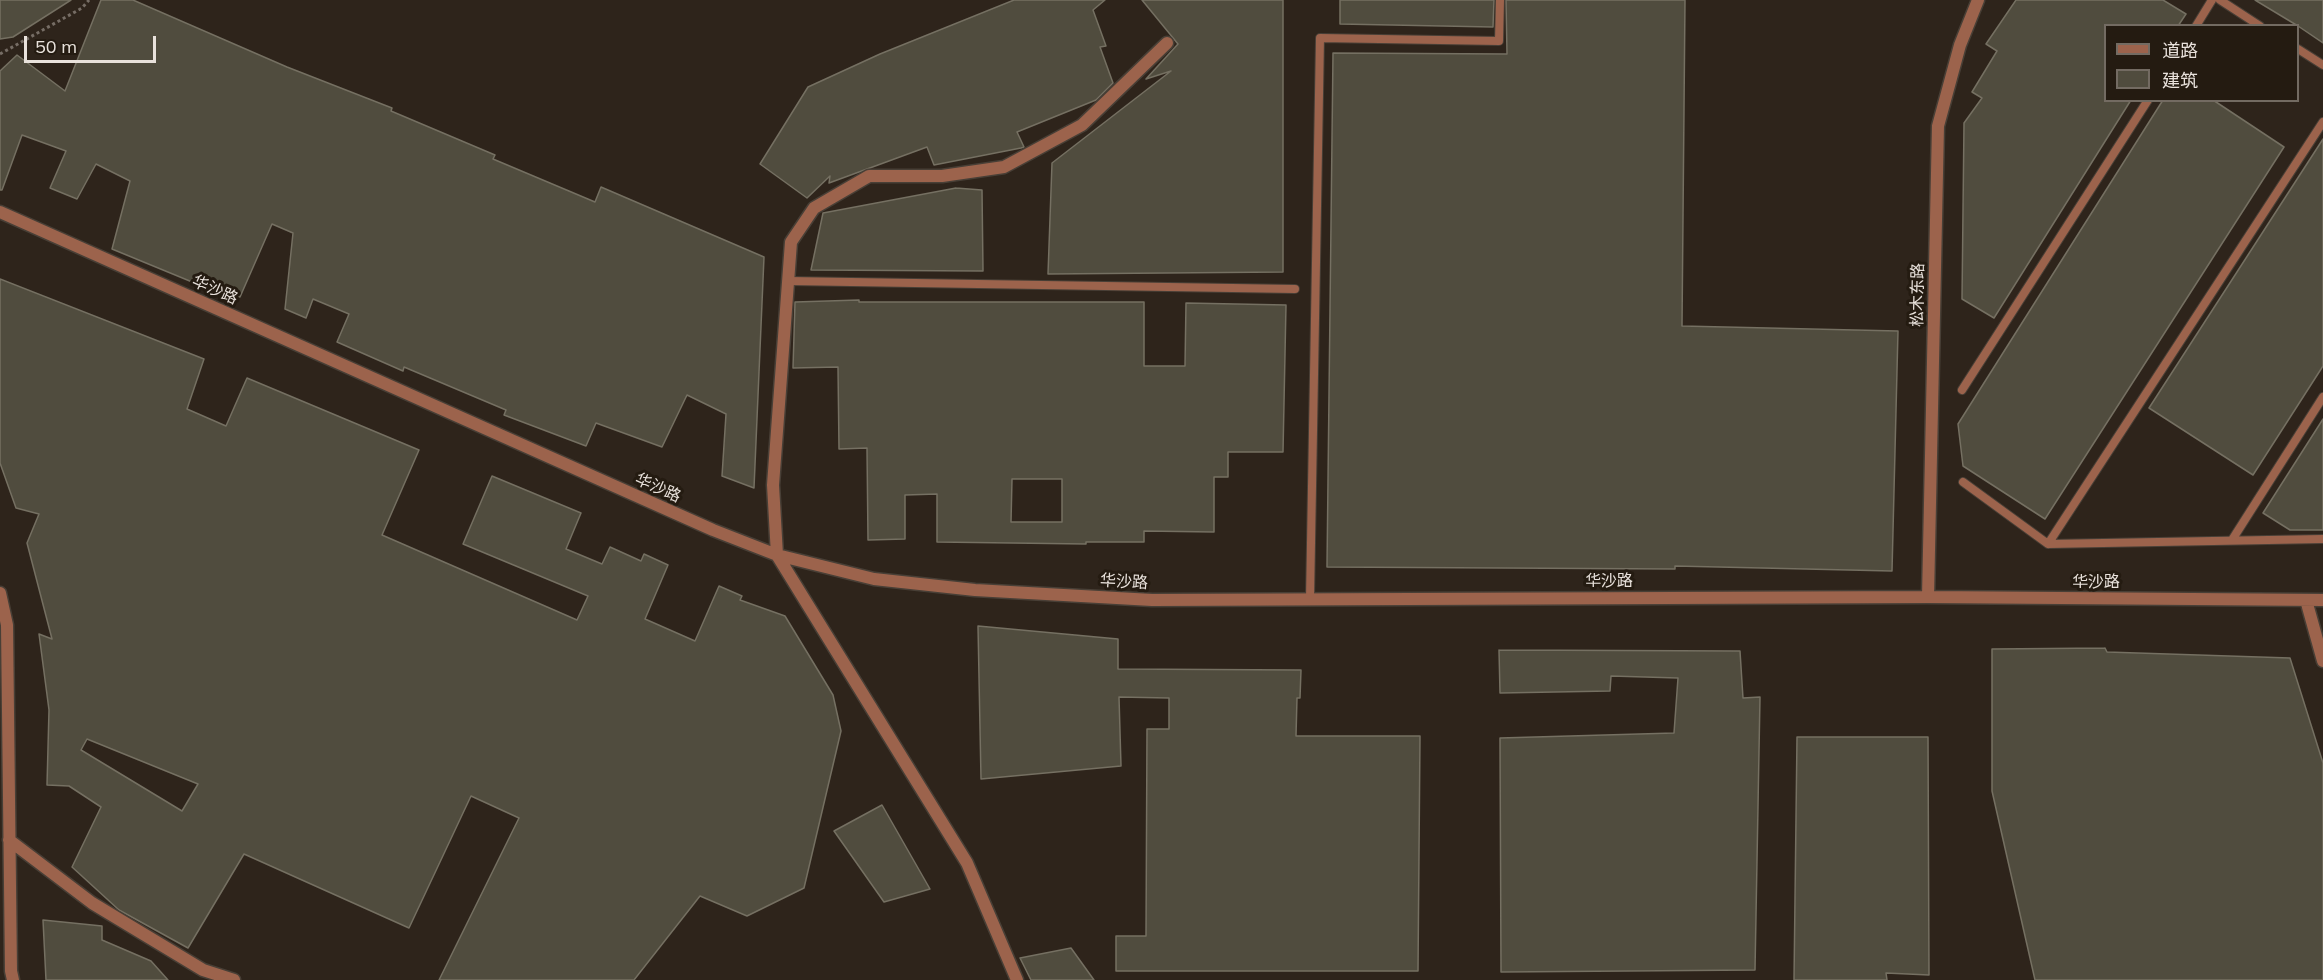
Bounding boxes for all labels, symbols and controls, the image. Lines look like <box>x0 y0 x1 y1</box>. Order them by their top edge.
scale bar <box>27 24 159 62</box>
legend <box>2104 24 2299 102</box>
text: 50 m <box>35 35 77 58</box>
text: 道路 <box>2162 39 2198 62</box>
text: 建筑 <box>2162 69 2198 92</box>
street label: 松木东路 <box>1908 263 1928 327</box>
street label: 华沙路 <box>189 271 241 309</box>
street label: 华沙路 <box>632 469 684 507</box>
street label: 华沙路 <box>1100 571 1148 593</box>
street label: 华沙路 <box>1585 571 1633 591</box>
street label: 华沙路 <box>2072 572 2120 592</box>

